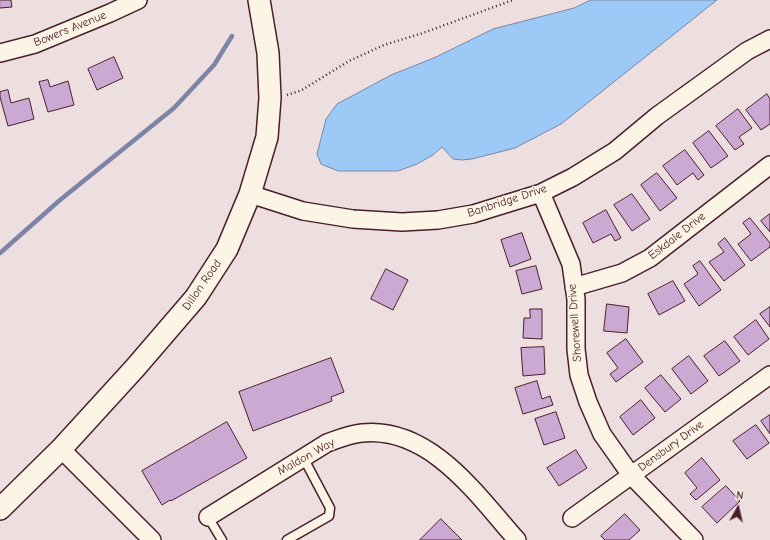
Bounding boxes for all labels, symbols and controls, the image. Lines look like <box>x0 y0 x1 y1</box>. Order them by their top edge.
street label: Bowers Avenue <box>32 8 108 50</box>
street label: Banbridge Drive <box>465 181 549 221</box>
street label: Eskdale Drive <box>645 209 709 263</box>
street label: Dillon Road <box>179 257 225 313</box>
street label: Shorewell Drive <box>565 284 585 362</box>
street label: Densbury Drive <box>635 417 707 475</box>
street label: Maldon Way <box>275 435 337 479</box>
north arrow <box>718 488 758 528</box>
text: N <box>735 489 744 503</box>

